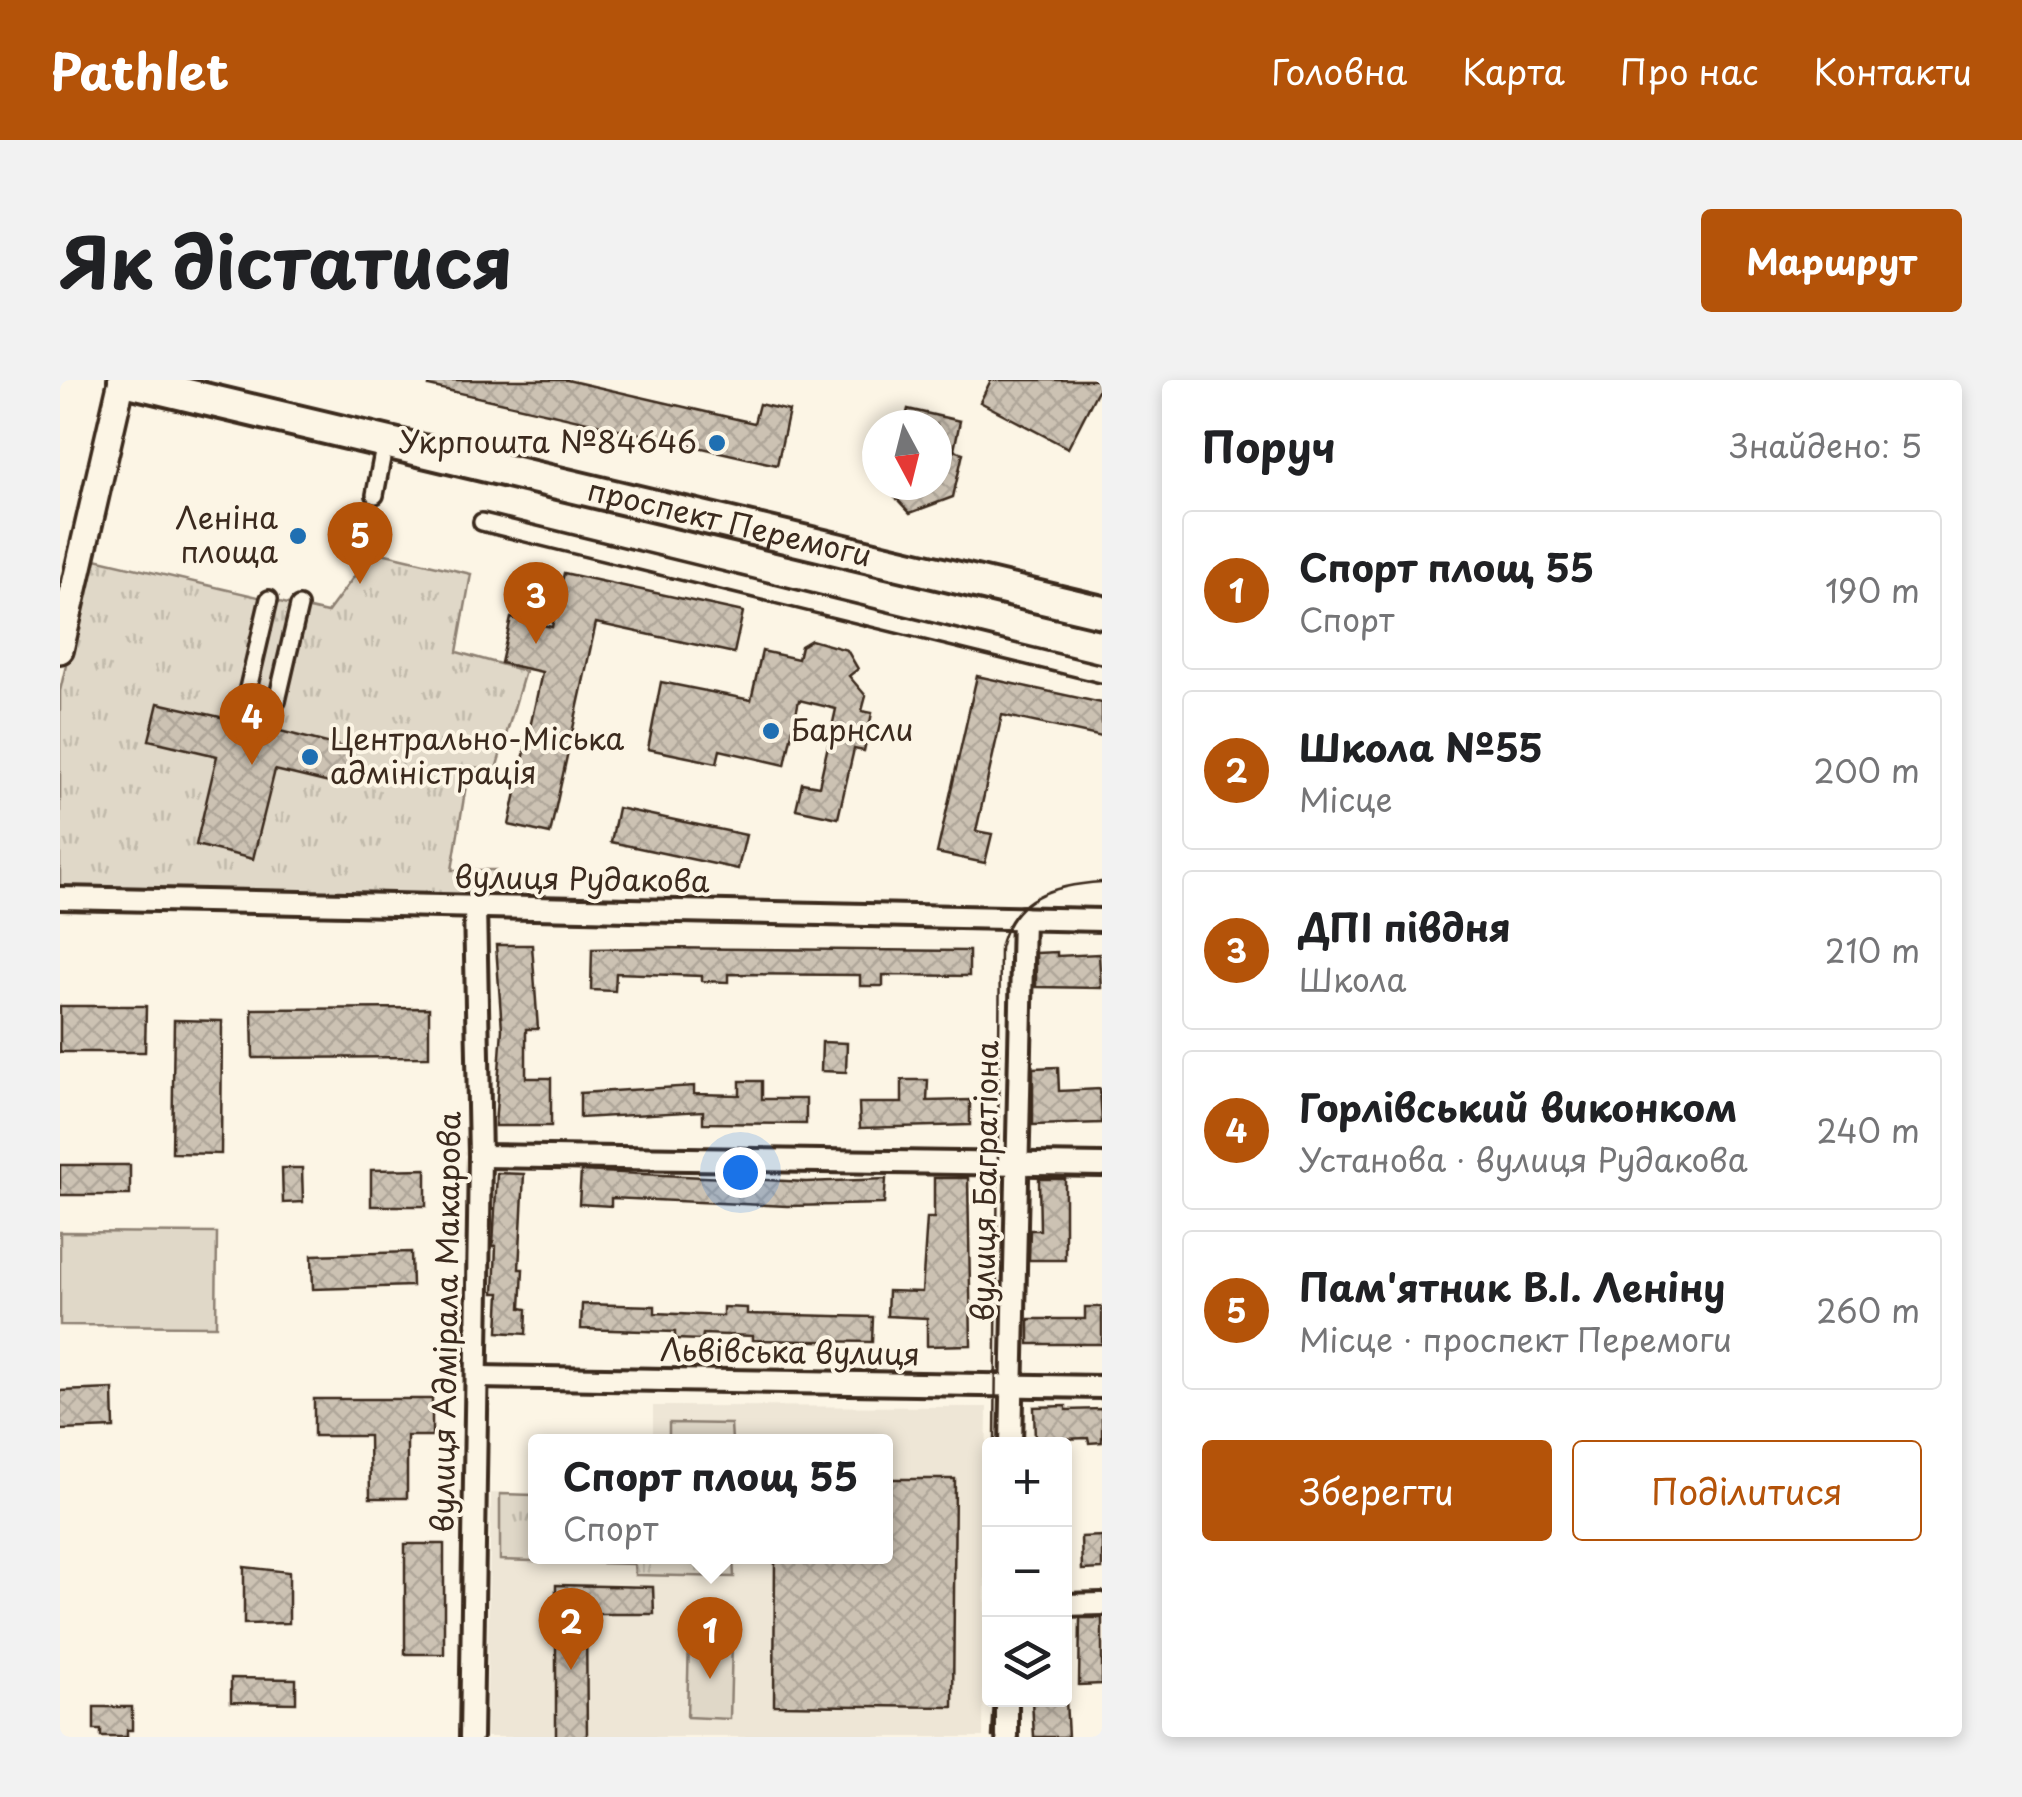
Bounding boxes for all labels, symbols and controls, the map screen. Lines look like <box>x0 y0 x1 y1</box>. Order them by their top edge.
text: Pathlet <box>50 34 229 106</box>
text: Головна <box>1271 44 1407 97</box>
text: Карта <box>1462 44 1565 97</box>
text: Про нас <box>1620 44 1759 97</box>
text: Контакти <box>1814 44 1972 97</box>
text: Як дістатися <box>60 207 513 313</box>
button: Маршрут <box>1701 209 1962 312</box>
north arrow <box>862 410 952 500</box>
text: Поруч <box>1202 414 1336 477</box>
place label: Укрпошта №84646 <box>399 418 697 463</box>
text: Знайдено: 5 <box>1730 421 1922 469</box>
marker: Укрпошта №84646 <box>706 432 728 454</box>
street label: проспект Перемоги <box>583 466 876 577</box>
place label: Леніна площа <box>175 494 278 573</box>
pin: 5 <box>328 501 392 584</box>
marker: Леніна площа <box>287 525 309 547</box>
text: Спорт площ 55 <box>1299 538 1594 595</box>
pin: 3 <box>504 562 568 644</box>
text: 1 <box>1229 566 1244 614</box>
text: 190 m <box>1825 566 1920 614</box>
text: Спорт <box>1299 595 1394 643</box>
pin: 4 <box>220 682 284 765</box>
place label: Барнсли <box>791 706 913 751</box>
place label: Центрально-Міська адміністрація <box>330 715 624 794</box>
text: Школа №55 <box>1299 718 1543 775</box>
marker: Барнсли <box>760 720 782 742</box>
marker: Центрально-Міська адміністрація <box>299 746 321 768</box>
text: 2 <box>1225 746 1248 794</box>
text: 200 m <box>1813 746 1920 794</box>
text: Місце <box>1299 775 1393 823</box>
street label: вулиця Рудакова <box>454 853 710 902</box>
text: ДПІ півдня <box>1299 898 1511 955</box>
text: 3 <box>1226 926 1247 974</box>
text: 210 m <box>1825 926 1920 974</box>
text: Школа <box>1299 955 1406 1003</box>
street label: вулиця Багратіона <box>959 1040 1008 1322</box>
text: Горлівський виконком <box>1299 1078 1737 1135</box>
text: 4 <box>1226 1106 1247 1154</box>
text: 240 m <box>1817 1106 1920 1154</box>
street label: вулиця Адмірала Макарова <box>418 1111 471 1533</box>
text: Установа · вулиця Рудакова <box>1299 1135 1748 1183</box>
your location <box>715 1147 766 1198</box>
text: Пам'ятник В.І. Леніну <box>1299 1258 1725 1315</box>
text: 5 <box>1226 1286 1247 1334</box>
text: 260 m <box>1816 1286 1920 1334</box>
text: Місце · проспект Перемоги <box>1299 1315 1732 1363</box>
street label: Львівська вулиця <box>660 1326 920 1375</box>
popup <box>528 1434 893 1564</box>
map controls <box>982 1437 1072 1707</box>
button: + <box>982 1437 1072 1527</box>
button: Зберегти <box>1202 1440 1552 1541</box>
button: Поділитися <box>1572 1440 1922 1541</box>
text: Спорт площ 55 <box>563 1447 858 1504</box>
text: Спорт <box>563 1504 658 1552</box>
button: − <box>982 1527 1072 1617</box>
pin: 2 <box>538 1588 604 1670</box>
pin: 1 <box>678 1596 742 1679</box>
button: layers <box>982 1617 1072 1707</box>

